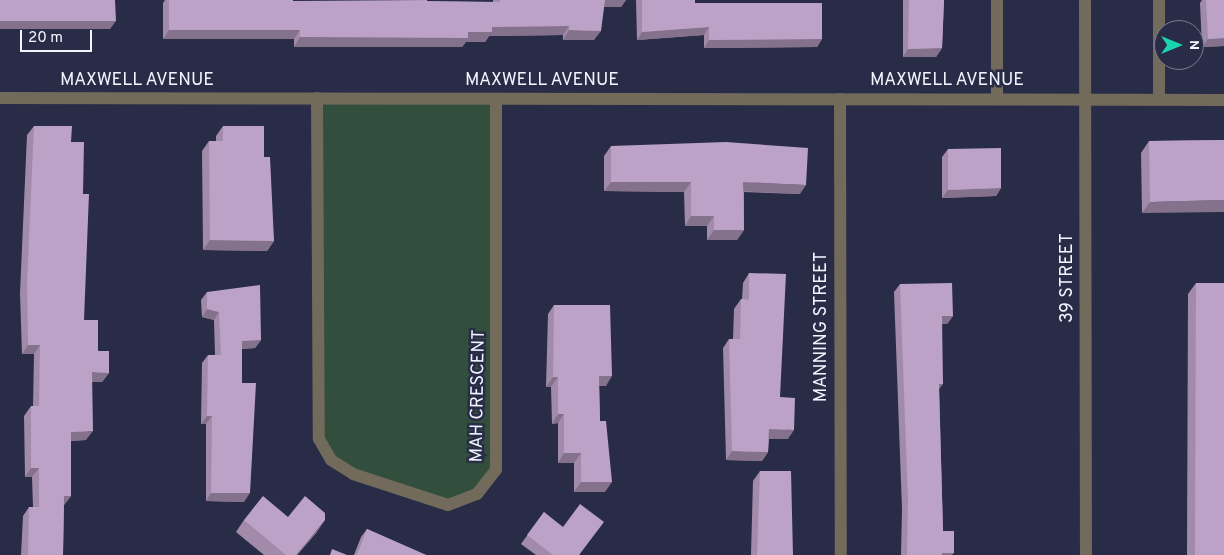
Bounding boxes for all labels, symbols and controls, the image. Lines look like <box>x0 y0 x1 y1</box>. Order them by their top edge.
scale bar <box>22 20 95 52</box>
north arrow <box>1154 20 1204 70</box>
text: 20 m <box>28 29 63 48</box>
text: N <box>1185 40 1202 50</box>
street label: MAXWELL AVENUE <box>59 70 215 92</box>
street label: MAXWELL AVENUE <box>464 70 620 92</box>
street label: MAXWELL AVENUE <box>869 70 1025 92</box>
street label: 39 STREET <box>1057 233 1079 323</box>
street label: MANNING STREET <box>811 252 833 402</box>
street label: MAH CRESCENT <box>467 329 491 463</box>

